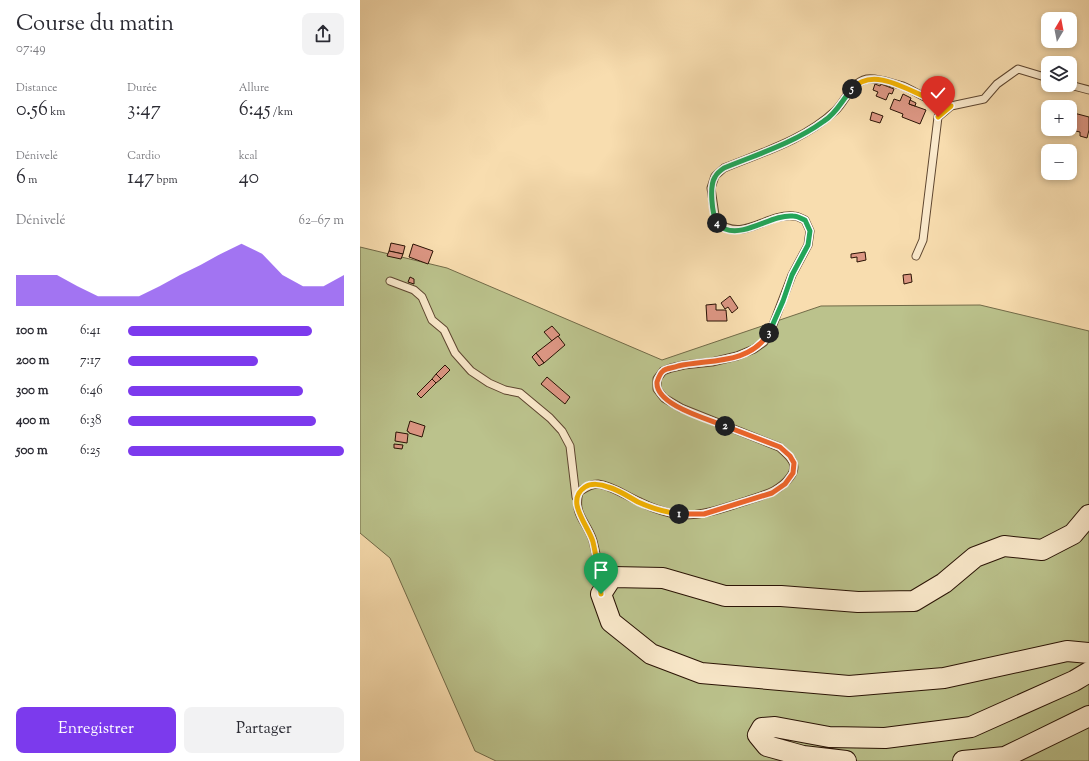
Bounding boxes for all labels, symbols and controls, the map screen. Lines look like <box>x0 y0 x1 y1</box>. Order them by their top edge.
text: Course du matin <box>16 9 174 41</box>
north arrow <box>1041 12 1077 48</box>
map controls <box>1041 12 1077 180</box>
button: share <box>302 13 344 55</box>
text: 07:49 <box>16 40 46 58</box>
button: layers <box>1041 56 1077 92</box>
pin <box>921 76 955 117</box>
pin: 5 <box>842 79 862 99</box>
text: Distance <box>16 80 57 96</box>
text: Durée <box>127 80 157 96</box>
text: Allure <box>239 80 269 96</box>
text: 5 <box>850 81 854 97</box>
icon: check <box>927 82 949 104</box>
text: 0.56 <box>16 96 48 125</box>
text: 3:47 <box>127 96 161 125</box>
text: 6:45 <box>239 96 271 125</box>
button: + <box>1041 100 1077 136</box>
text: km <box>48 104 65 120</box>
text: /km <box>271 104 293 120</box>
button: − <box>1041 144 1077 180</box>
text: Dénivelé <box>16 148 58 164</box>
text: Cardio <box>127 148 160 164</box>
text: kcal <box>239 148 258 164</box>
text: 6 <box>16 164 26 193</box>
text: 147 <box>127 164 154 193</box>
text: 40 <box>239 164 259 193</box>
text: m <box>26 172 37 188</box>
text: bpm <box>154 172 178 188</box>
text: Dénivelé <box>16 212 66 230</box>
text: 62–67 m <box>299 212 344 230</box>
pin: 4 <box>707 213 727 233</box>
text: 4 <box>714 215 720 231</box>
text: 100 m <box>16 322 48 340</box>
text: 6:41 <box>80 322 101 340</box>
pin: 3 <box>759 323 779 343</box>
text: 3 <box>767 325 771 341</box>
text: 200 m <box>16 352 49 370</box>
text: 7:17 <box>80 352 101 370</box>
text: 300 m <box>16 382 48 400</box>
text: 6:46 <box>80 382 103 400</box>
text: 400 m <box>16 412 50 430</box>
text: 6:38 <box>80 412 101 430</box>
pin: 2 <box>715 416 735 436</box>
text: 2 <box>722 418 728 434</box>
text: 500 m <box>16 442 48 460</box>
text: 6:25 <box>80 442 100 460</box>
pin: 1 <box>669 504 689 524</box>
text: 1 <box>677 506 681 522</box>
pin <box>584 553 618 594</box>
icon: arrive <box>590 559 612 581</box>
button: Enregistrer <box>16 707 176 753</box>
button: Partager <box>184 707 344 753</box>

